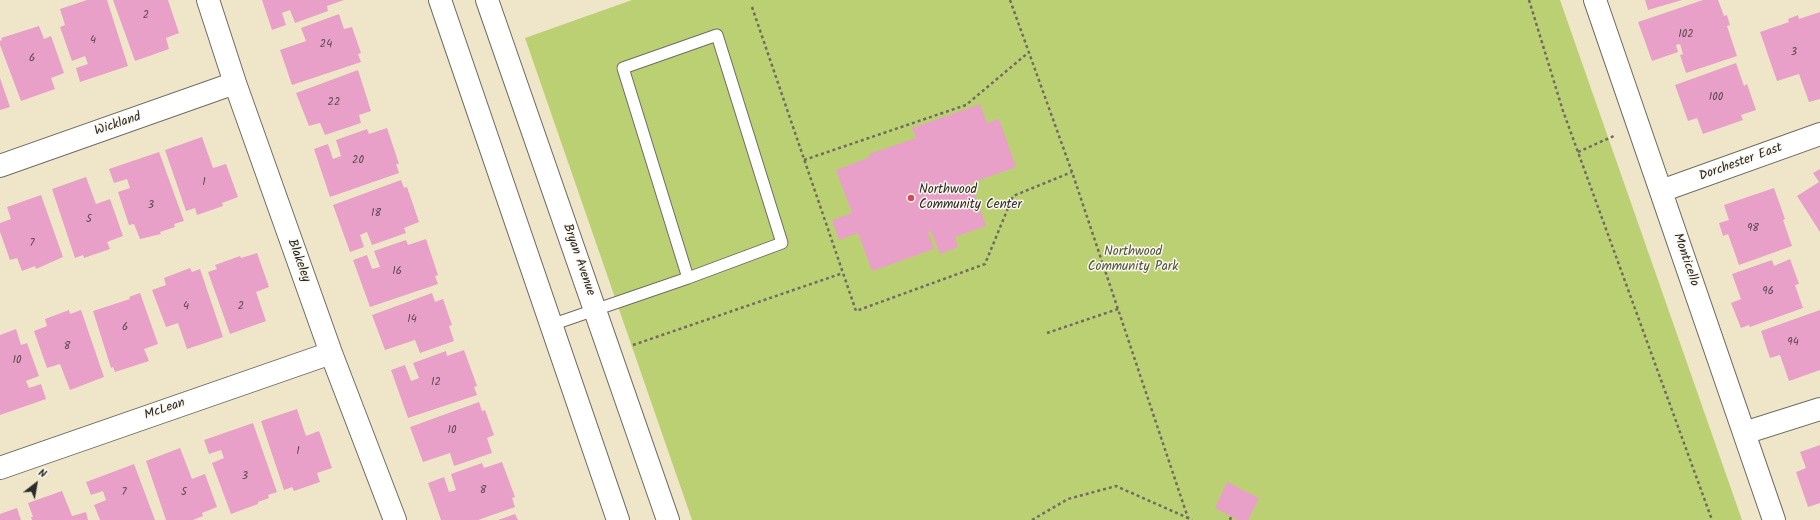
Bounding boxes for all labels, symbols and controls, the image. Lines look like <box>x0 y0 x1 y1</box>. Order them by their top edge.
house number: 2 <box>143 9 149 23</box>
house number: 102 <box>1678 28 1694 42</box>
house number: 4 <box>90 34 96 48</box>
house number: 24 <box>320 38 332 52</box>
house number: 3 <box>1791 46 1797 60</box>
house number: 6 <box>29 52 35 66</box>
house number: 100 <box>1709 91 1723 105</box>
house number: 22 <box>328 96 340 110</box>
street label: Wickland <box>93 110 143 140</box>
street label: Dorchester East <box>1697 141 1785 185</box>
house number: 20 <box>352 154 364 168</box>
house number: 1 <box>202 176 206 190</box>
place label: Northwood Community Center <box>919 183 1022 214</box>
marker: Northwood Community Center <box>906 193 916 203</box>
house number: 3 <box>148 199 154 213</box>
house number: 18 <box>371 207 381 221</box>
house number: 5 <box>86 213 92 227</box>
street label: Bryan Avenue <box>558 222 598 298</box>
house number: 98 <box>1747 222 1759 236</box>
street label: Monticello <box>1669 231 1701 289</box>
house number: 7 <box>29 237 35 251</box>
street label: Blakeley <box>283 237 313 285</box>
park label: Northwood Community Park <box>1088 245 1178 276</box>
house number: 16 <box>392 265 402 279</box>
house number: 96 <box>1762 285 1774 299</box>
house number: 4 <box>183 300 189 314</box>
house number: 2 <box>238 300 244 314</box>
house number: 14 <box>407 313 417 327</box>
house number: 6 <box>122 321 128 335</box>
house number: 94 <box>1787 336 1799 350</box>
house number: 8 <box>64 340 70 354</box>
house number: 10 <box>13 354 21 368</box>
house number: 12 <box>431 376 441 390</box>
street label: McLean <box>143 396 187 424</box>
house number: 10 <box>448 424 456 438</box>
house number: 1 <box>296 445 300 459</box>
north arrow <box>16 464 56 504</box>
text: N <box>35 464 50 483</box>
house number: 3 <box>242 470 248 484</box>
house number: 8 <box>480 484 486 498</box>
house number: 7 <box>121 486 127 500</box>
house number: 5 <box>181 486 187 500</box>

